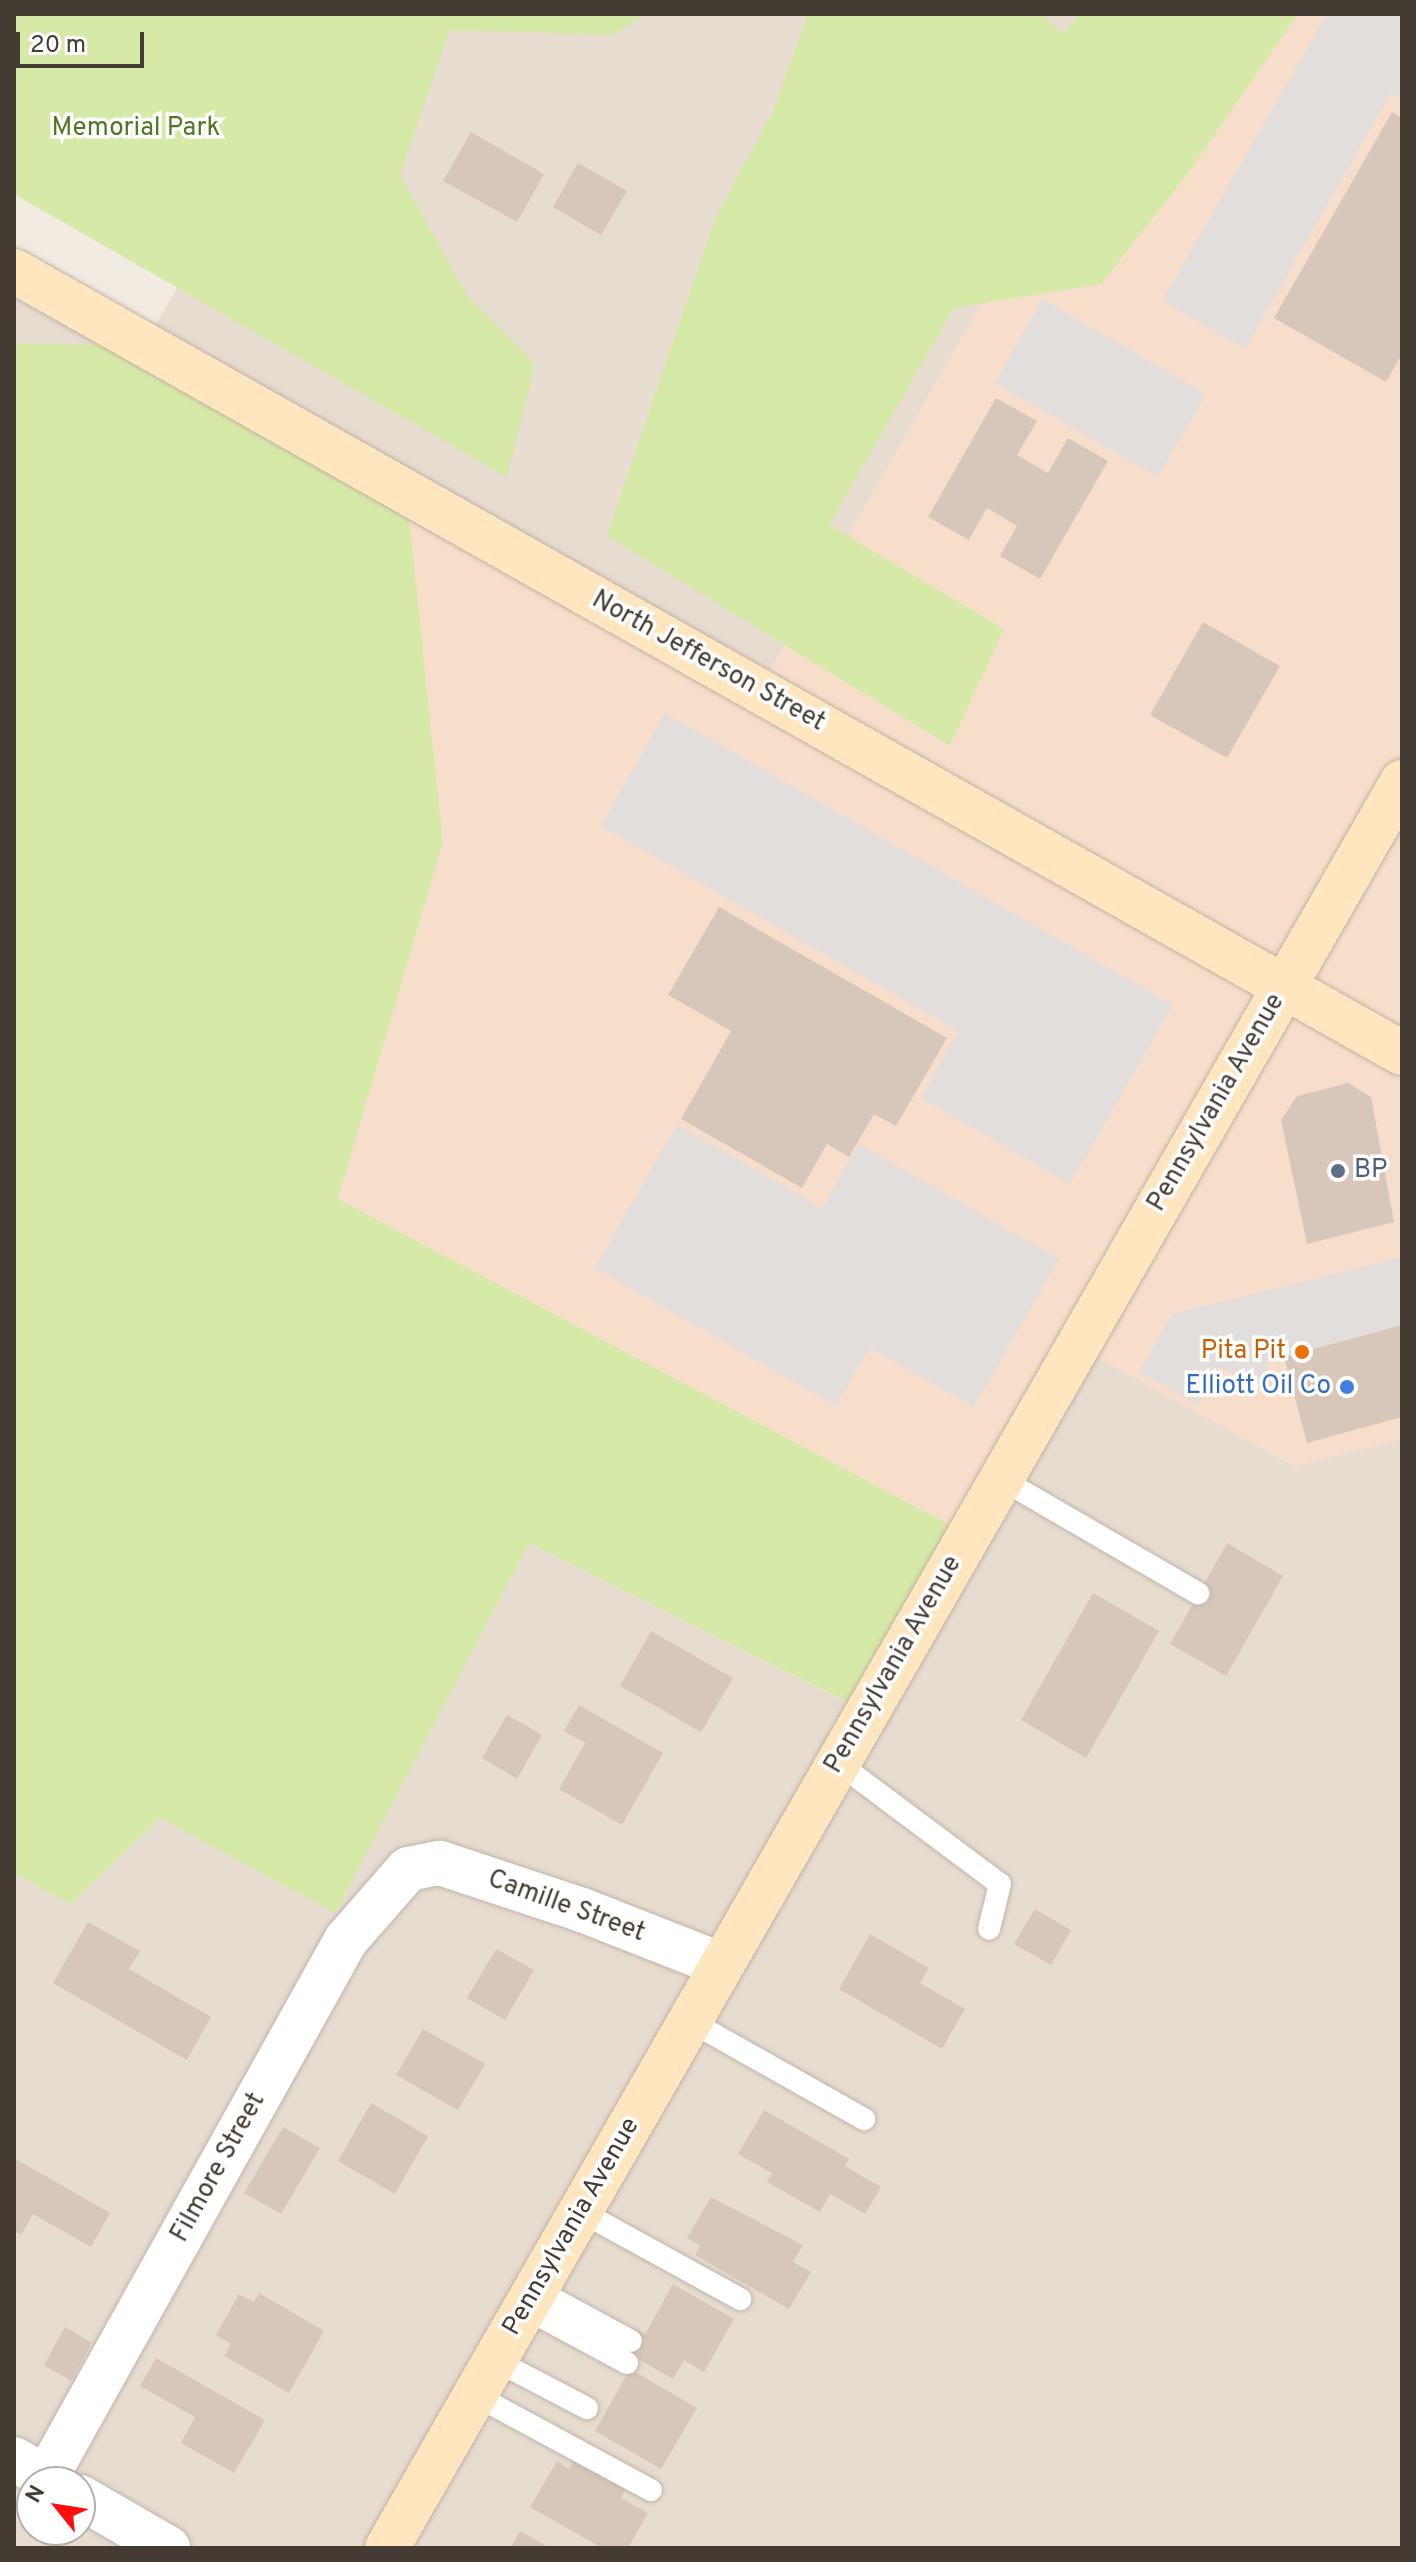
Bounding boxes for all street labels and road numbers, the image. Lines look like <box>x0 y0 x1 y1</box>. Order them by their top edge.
street label: North Jefferson Street <box>586 585 830 739</box>
street label: Pennsylvania Avenue <box>1142 988 1292 1218</box>
street label: Pennsylvania Avenue <box>819 1550 969 1780</box>
street label: Camille Street <box>483 1864 649 1950</box>
street label: Filmore Street <box>165 2088 273 2248</box>
street label: Pennsylvania Avenue <box>497 2112 647 2342</box>

